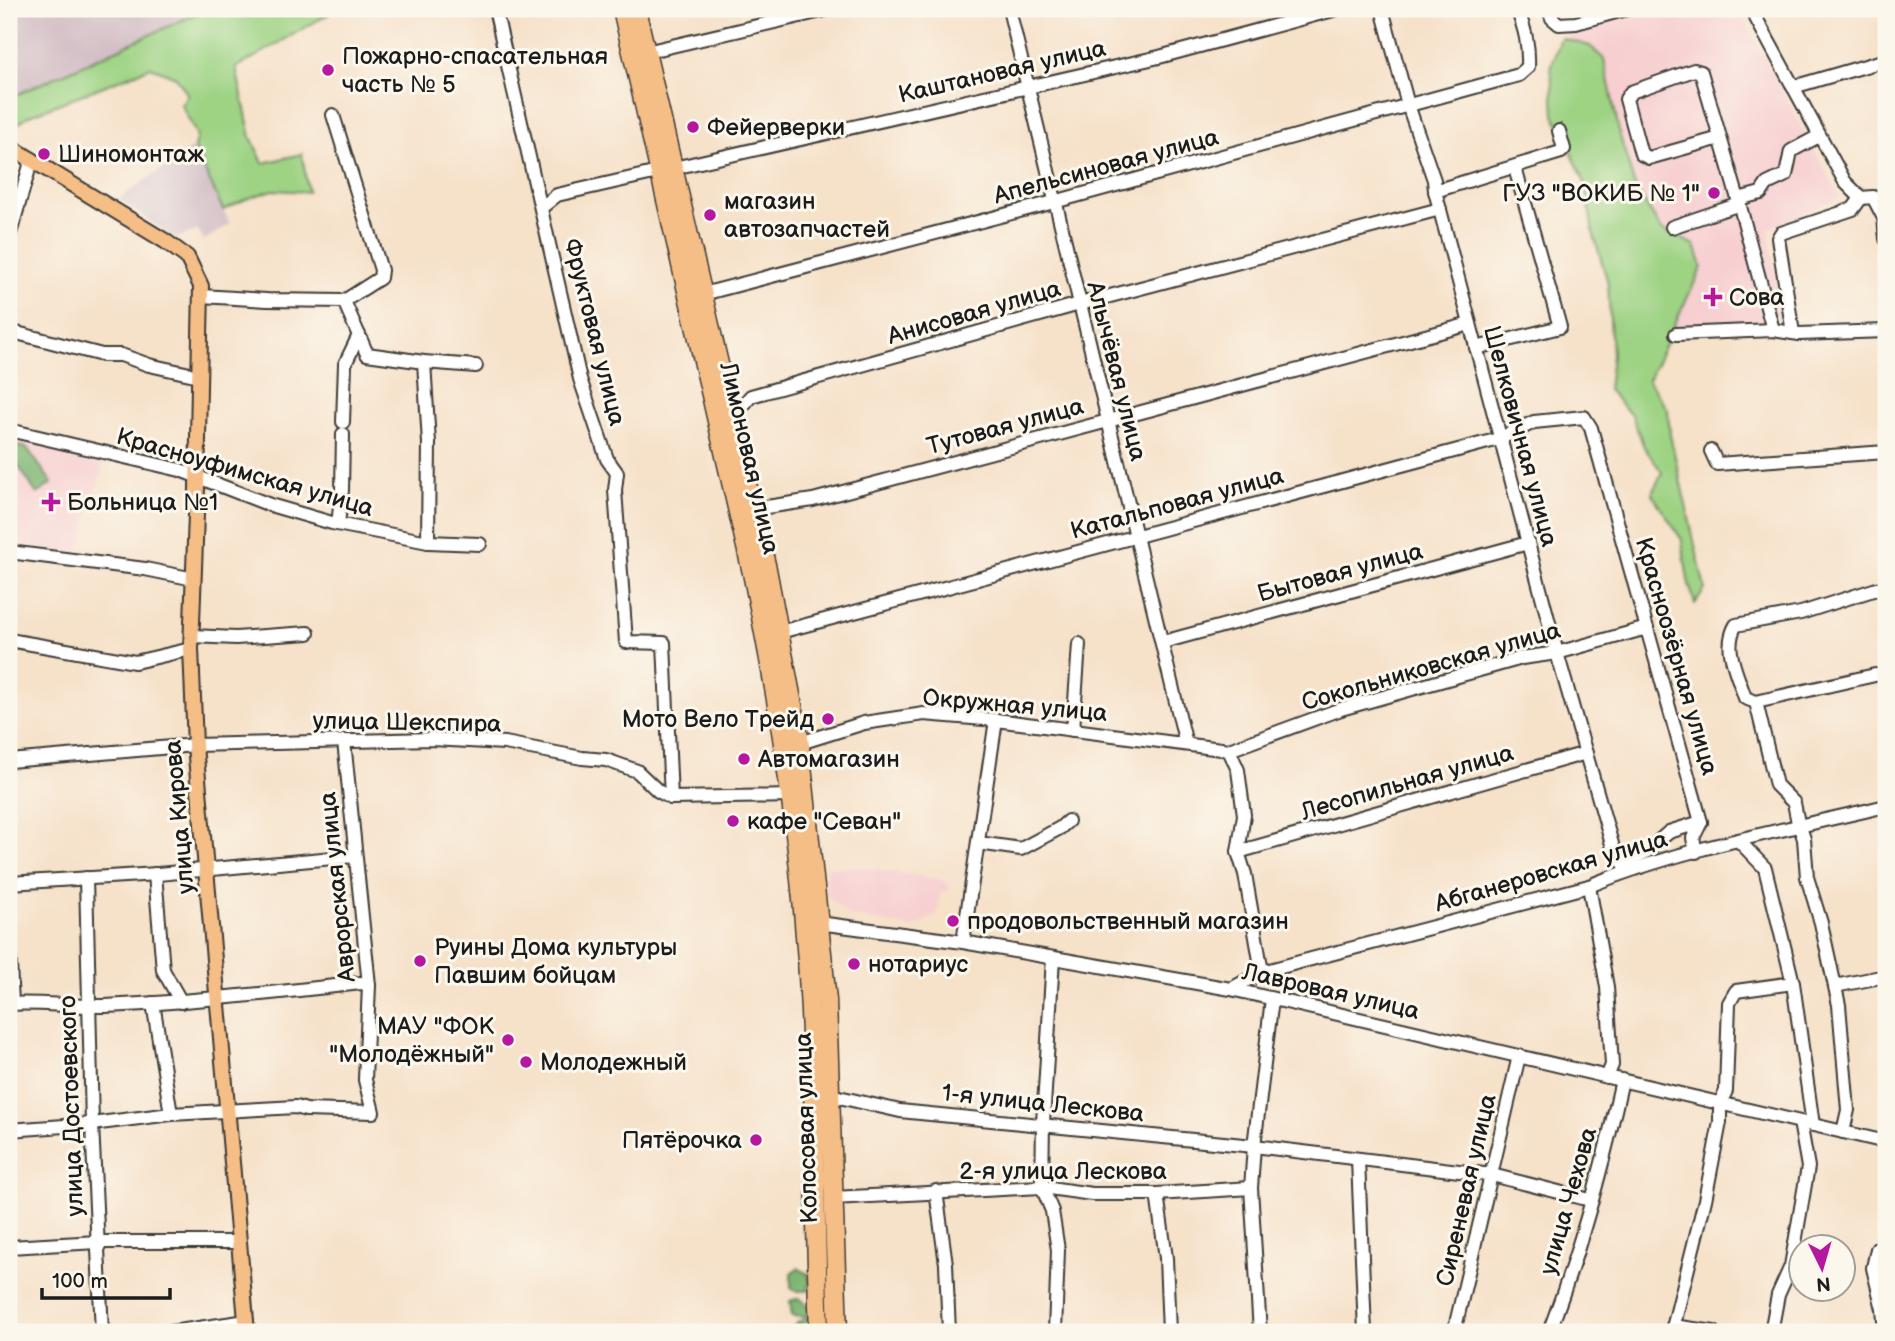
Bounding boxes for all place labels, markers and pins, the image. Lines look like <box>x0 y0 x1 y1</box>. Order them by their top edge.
place label: Пожарно-спасательная часть № 5 <box>342 42 608 99</box>
marker: Пожарно-спасательная часть № 5 <box>320 62 336 78</box>
place label: Фейерверки <box>707 113 845 142</box>
marker: Фейерверки <box>685 119 701 135</box>
place label: Шиномонтаж <box>58 140 205 169</box>
marker: Шиномонтаж <box>36 146 52 162</box>
place label: ГУЗ "ВОКИБ № 1" <box>1502 179 1700 208</box>
marker: ГУЗ "ВОКИБ № 1" <box>1706 185 1722 201</box>
place label: магазин автозапчастей <box>724 187 890 244</box>
marker: магазин автозапчастей <box>702 207 718 223</box>
place label: Сова <box>1729 283 1785 312</box>
marker: Сова <box>1703 287 1723 307</box>
place label: Больница №1 <box>67 488 218 517</box>
marker: Больница №1 <box>41 492 61 512</box>
place label: Мото Вело Трейд <box>622 705 814 734</box>
marker: Мото Вело Трейд <box>820 711 836 727</box>
place label: Автомагазин <box>757 745 900 774</box>
marker: Автомагазин <box>736 751 752 767</box>
place label: кафе "Севан" <box>747 807 901 836</box>
marker: кафе "Севан" <box>725 813 741 829</box>
place label: продовольственный магазин <box>967 907 1289 936</box>
marker: продовольственный магазин <box>945 913 961 929</box>
place label: Руины Дома культуры Павшим бойцам <box>434 933 677 990</box>
place label: нотариус <box>868 950 968 979</box>
marker: Руины Дома культуры Павшим бойцам <box>412 953 428 969</box>
marker: нотариус <box>846 956 862 972</box>
place label: МАУ "ФОК "Молодёжный" <box>329 1012 495 1069</box>
marker: МАУ "ФОК "Молодёжный" <box>500 1032 516 1048</box>
place label: Молодежный <box>540 1048 687 1077</box>
marker: Молодежный <box>518 1054 534 1070</box>
place label: Пятёрочка <box>622 1126 742 1155</box>
marker: Пятёрочка <box>748 1132 764 1148</box>

